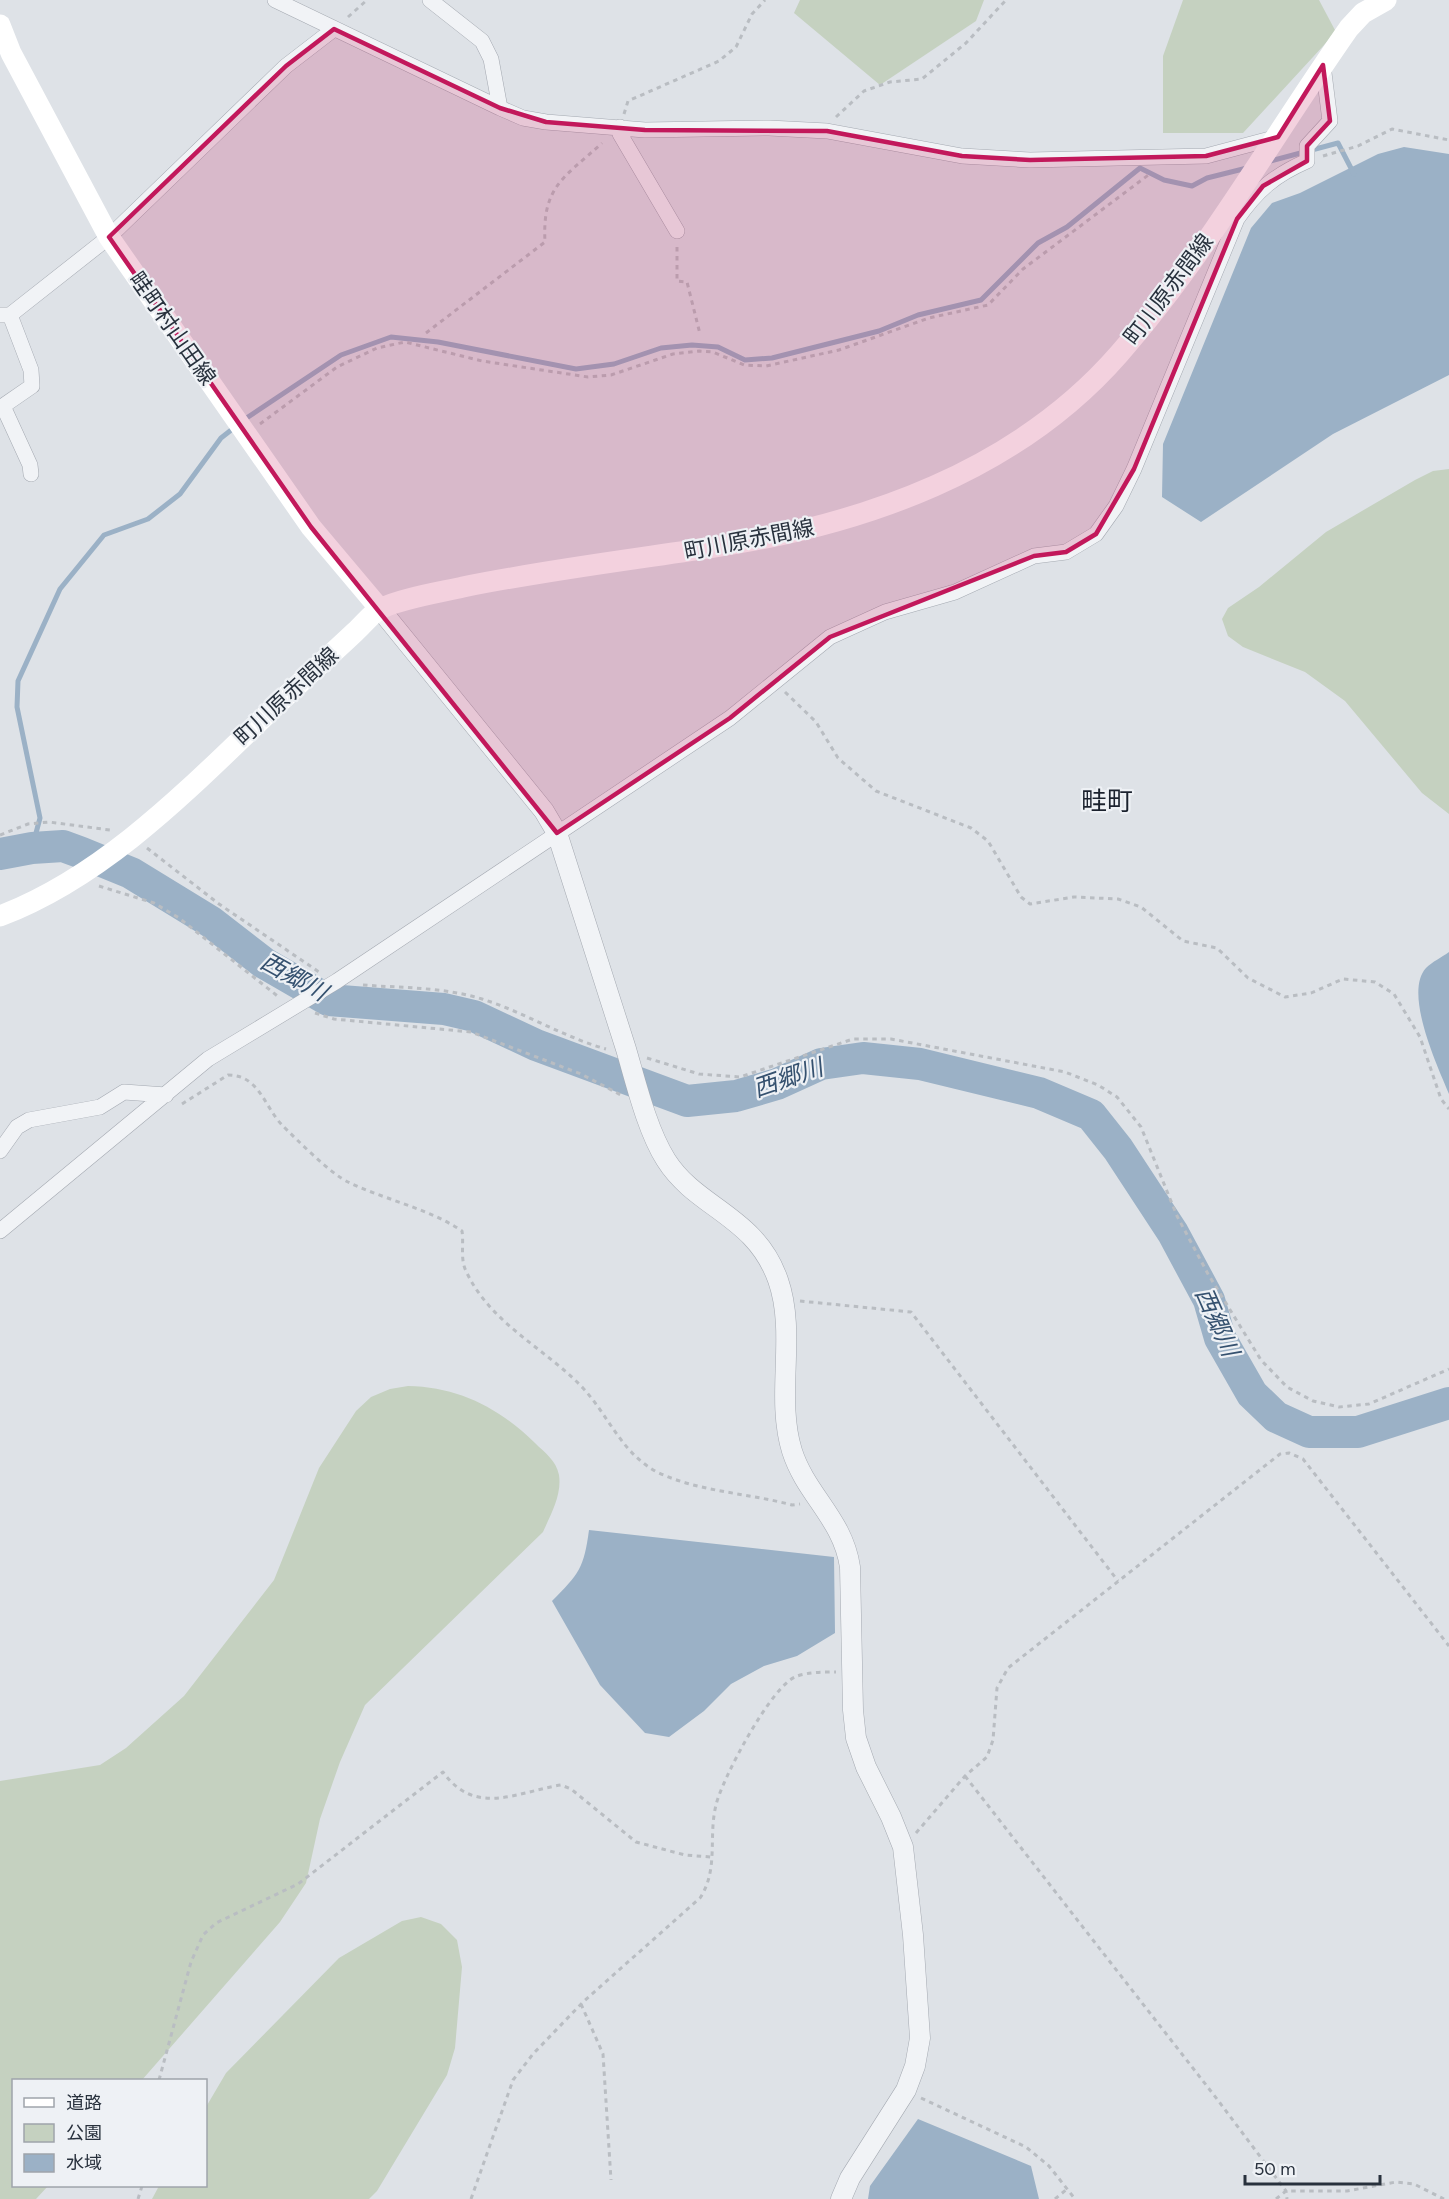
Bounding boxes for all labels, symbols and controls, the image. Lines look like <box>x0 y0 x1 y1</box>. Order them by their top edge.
street label: 町川原赤間線 <box>1118 228 1219 350</box>
street label: 畦町村山田線 <box>124 266 222 390</box>
street label: 町川原赤間線 <box>682 514 816 565</box>
street label: 町川原赤間線 <box>229 641 344 751</box>
district label: 畦町 <box>1081 785 1133 817</box>
water label: 西郷川 <box>256 946 335 1008</box>
water label: 西郷川 <box>749 1051 829 1103</box>
water label: 西郷川 <box>1190 1283 1247 1363</box>
legend <box>12 2079 207 2187</box>
text: 道路 <box>66 2092 102 2114</box>
text: 公園 <box>66 2122 102 2144</box>
scale bar <box>1245 2148 1380 2186</box>
text: 水域 <box>66 2152 102 2174</box>
text: 50 m <box>1254 2158 1296 2180</box>

